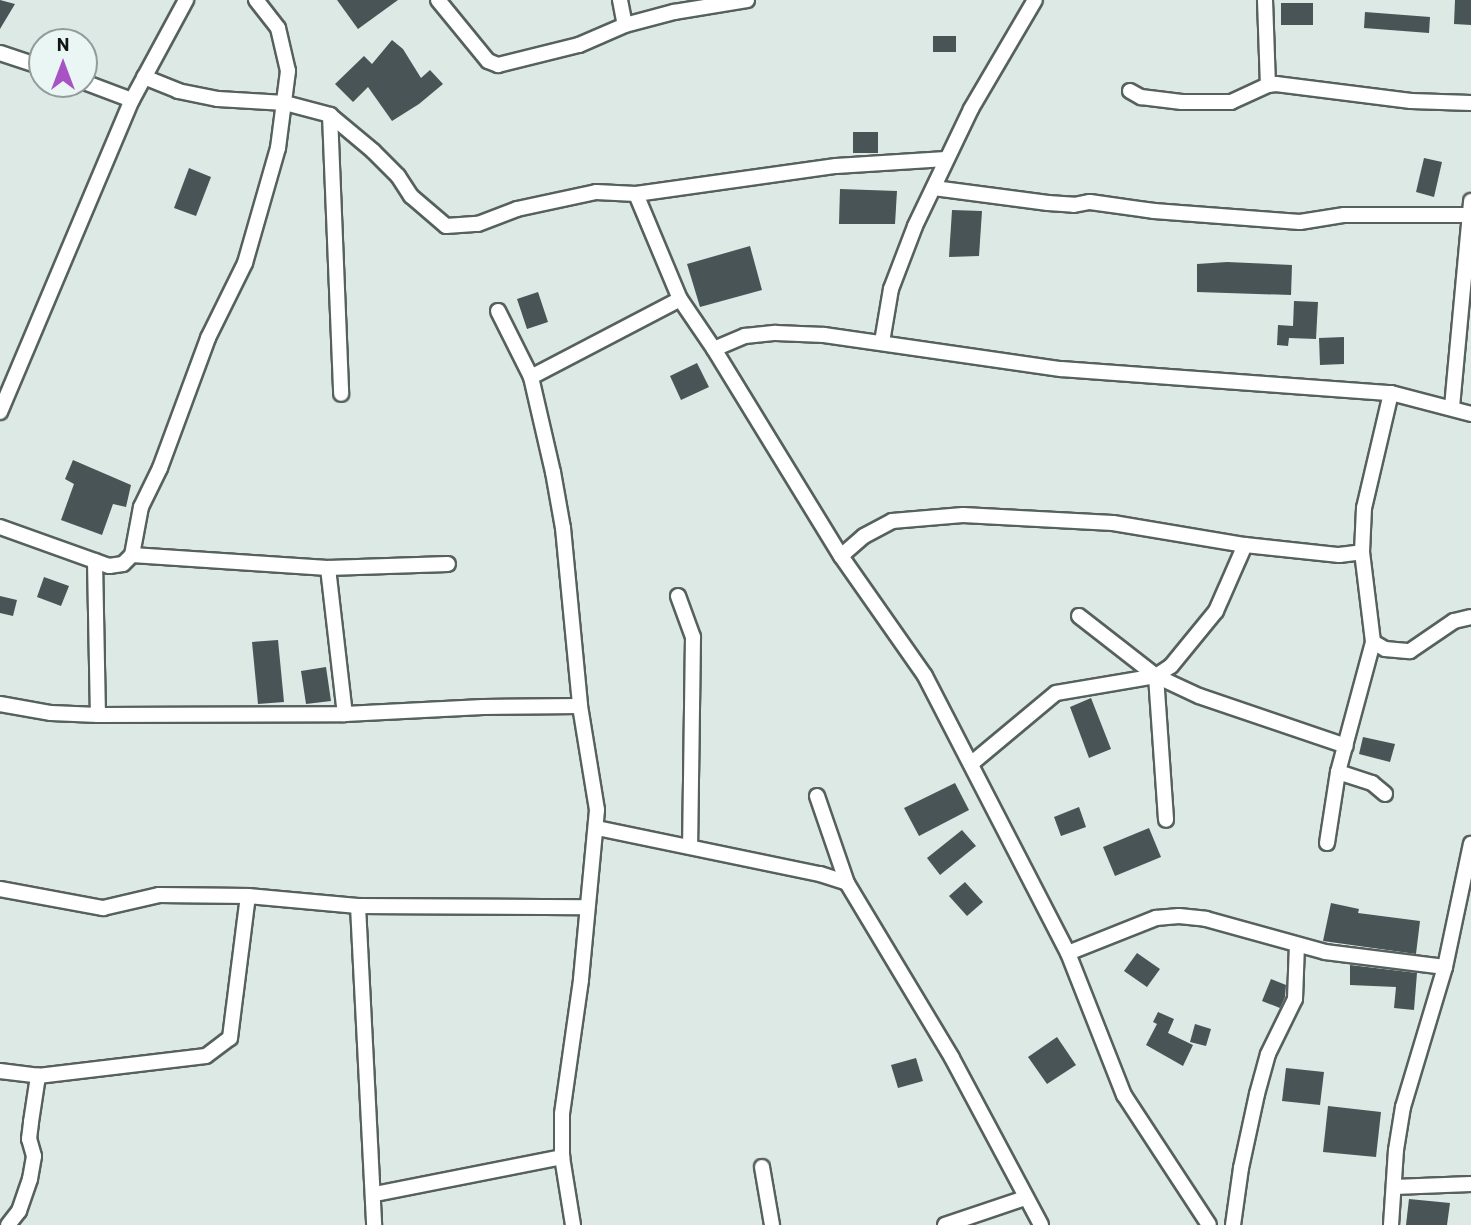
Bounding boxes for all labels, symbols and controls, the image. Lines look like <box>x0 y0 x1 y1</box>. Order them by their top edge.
north arrow <box>28 28 98 98</box>
text: N <box>57 32 69 55</box>

